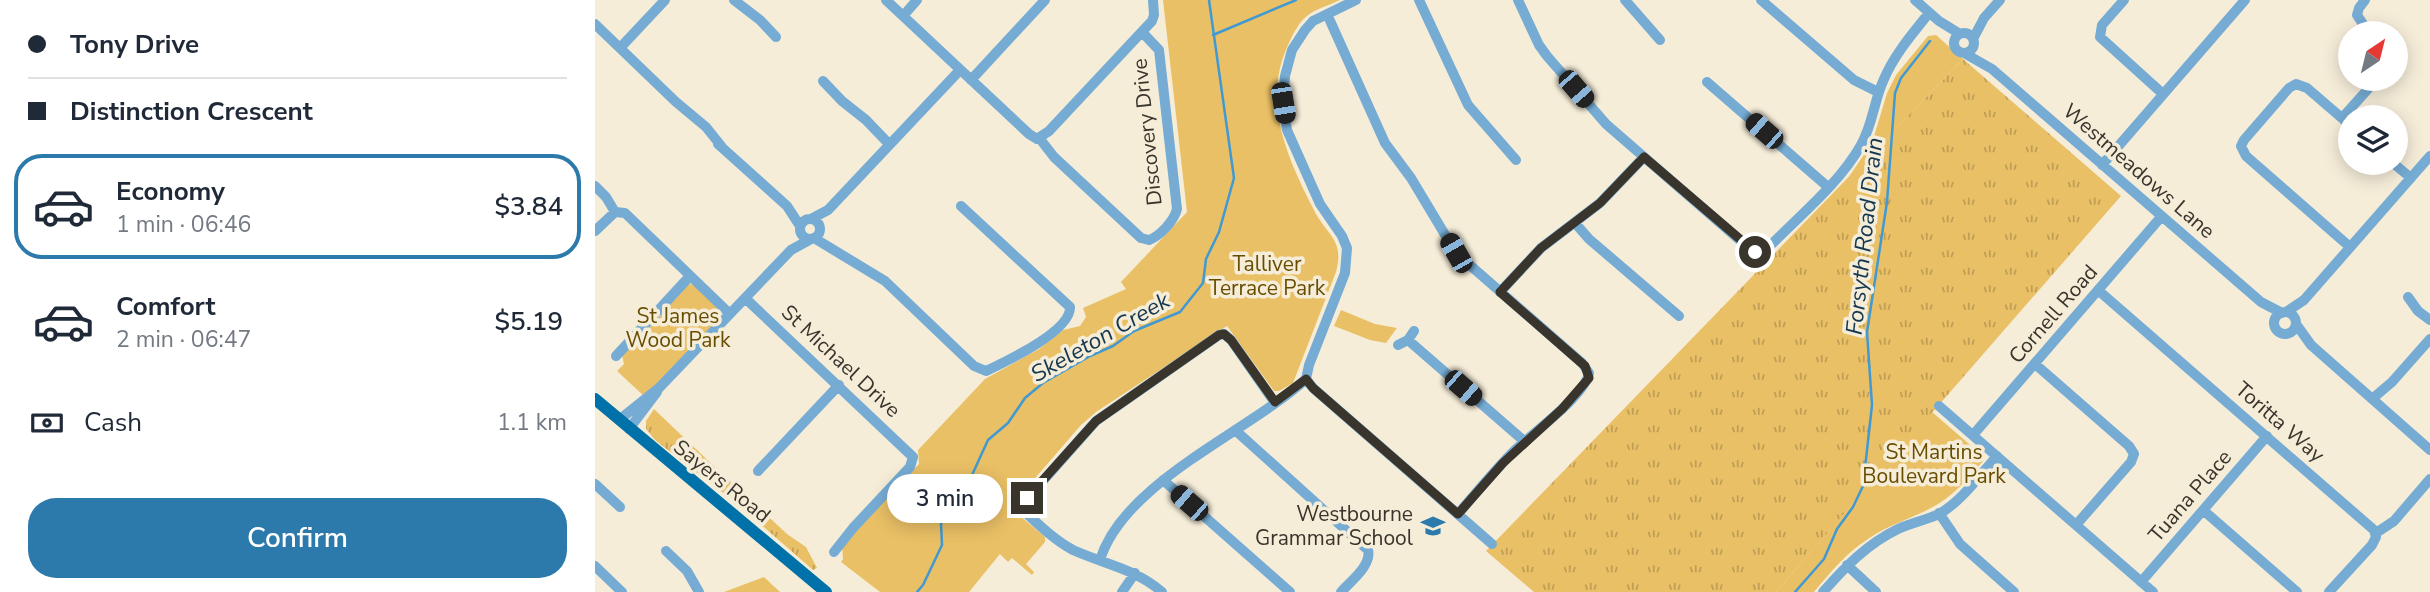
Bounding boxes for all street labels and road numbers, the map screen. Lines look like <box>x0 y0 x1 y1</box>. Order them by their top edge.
street label: Discovery Drive <box>1125 57 1169 207</box>
street label: Westmeadows Lane <box>2057 97 2221 245</box>
street label: Cornell Road <box>2002 259 2104 369</box>
street label: St Michael Drive <box>775 298 907 424</box>
street label: Toritta Way <box>2229 375 2331 469</box>
street label: Sayers Road <box>668 433 776 529</box>
street label: Tuana Place <box>2142 444 2238 548</box>

